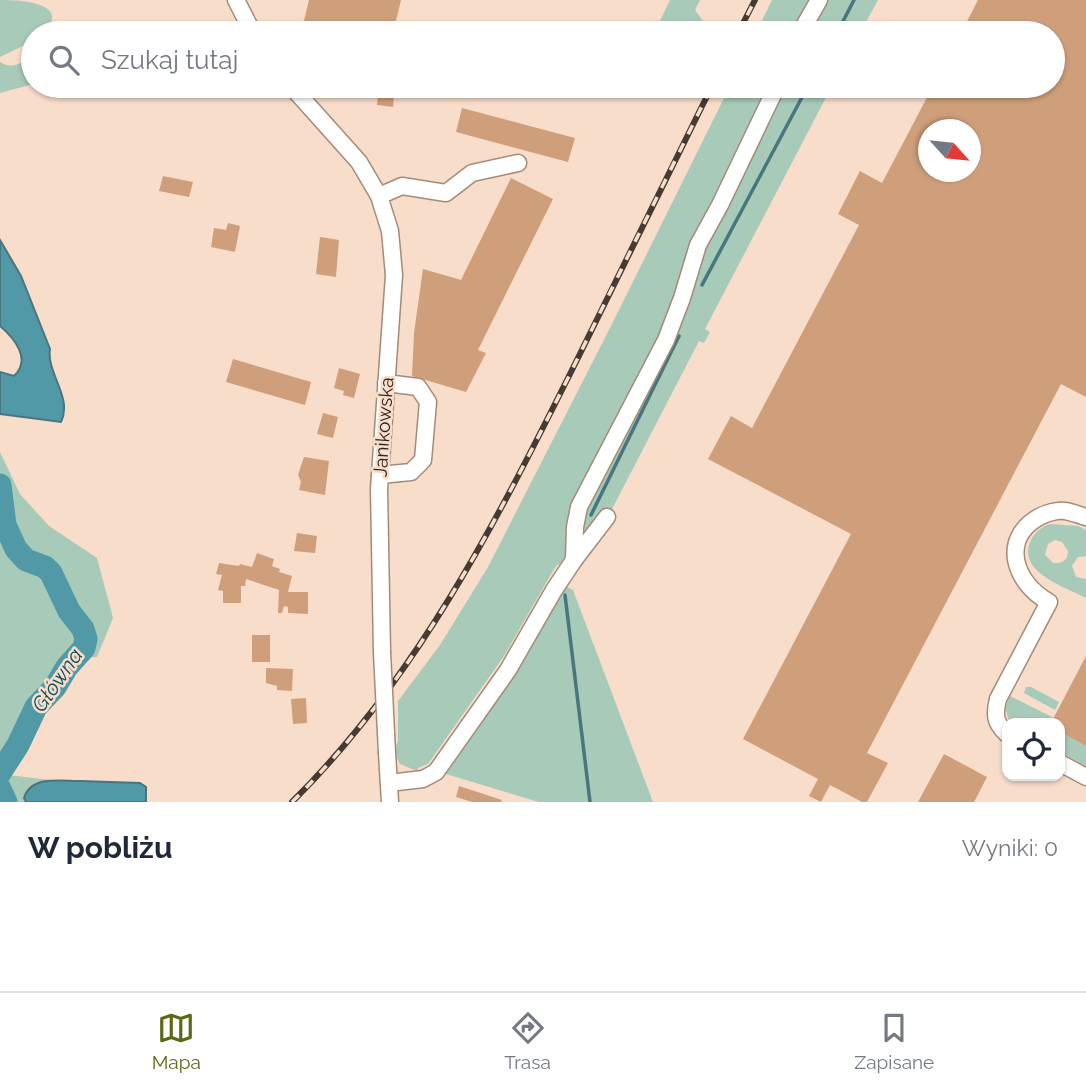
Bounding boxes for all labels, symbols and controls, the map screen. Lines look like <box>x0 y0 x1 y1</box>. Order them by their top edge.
search box <box>21 21 1065 98</box>
icon: search <box>45 41 83 79</box>
text: Szukaj tutaj <box>101 45 238 75</box>
north arrow <box>918 119 981 182</box>
street label: Janikowska <box>369 376 397 478</box>
water label: Główna <box>26 643 88 717</box>
map controls <box>1002 718 1065 781</box>
button: locate <box>1002 718 1065 781</box>
text: W pobliżu <box>28 830 172 865</box>
text: Wyniki: 0 <box>962 834 1058 861</box>
tab: Mapa <box>152 1009 201 1073</box>
tab: Trasa <box>504 1009 551 1073</box>
tab: Zapisane <box>854 1009 934 1073</box>

